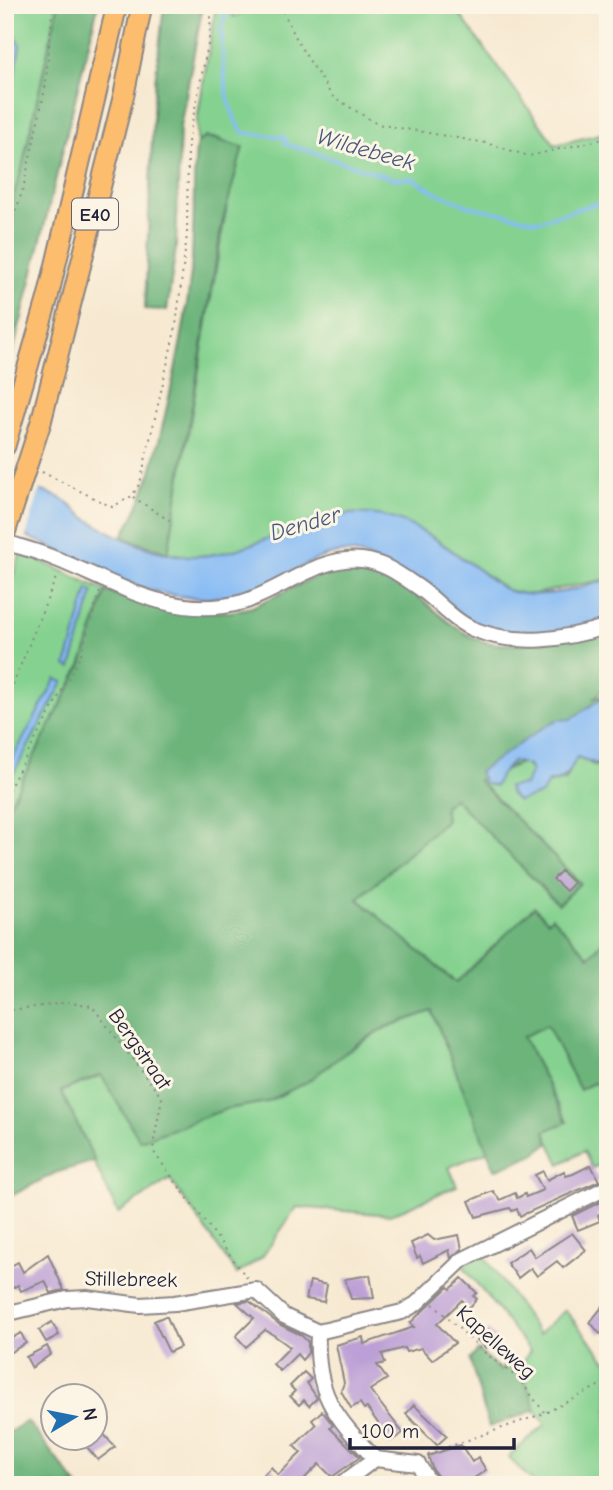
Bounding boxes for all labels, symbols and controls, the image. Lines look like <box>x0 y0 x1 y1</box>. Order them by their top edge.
water label: Wildebeek <box>314 123 419 177</box>
road number: E40 <box>72 198 118 230</box>
water label: Dender <box>267 500 344 546</box>
street label: Bergstraat <box>104 1004 177 1095</box>
street label: Stillebreek <box>85 1266 177 1292</box>
street label: Kapelleweg <box>452 1300 540 1384</box>
north arrow <box>38 1382 108 1452</box>
text: N <box>78 1406 102 1422</box>
scale bar <box>350 1406 515 1450</box>
text: 100 m <box>361 1419 419 1443</box>

